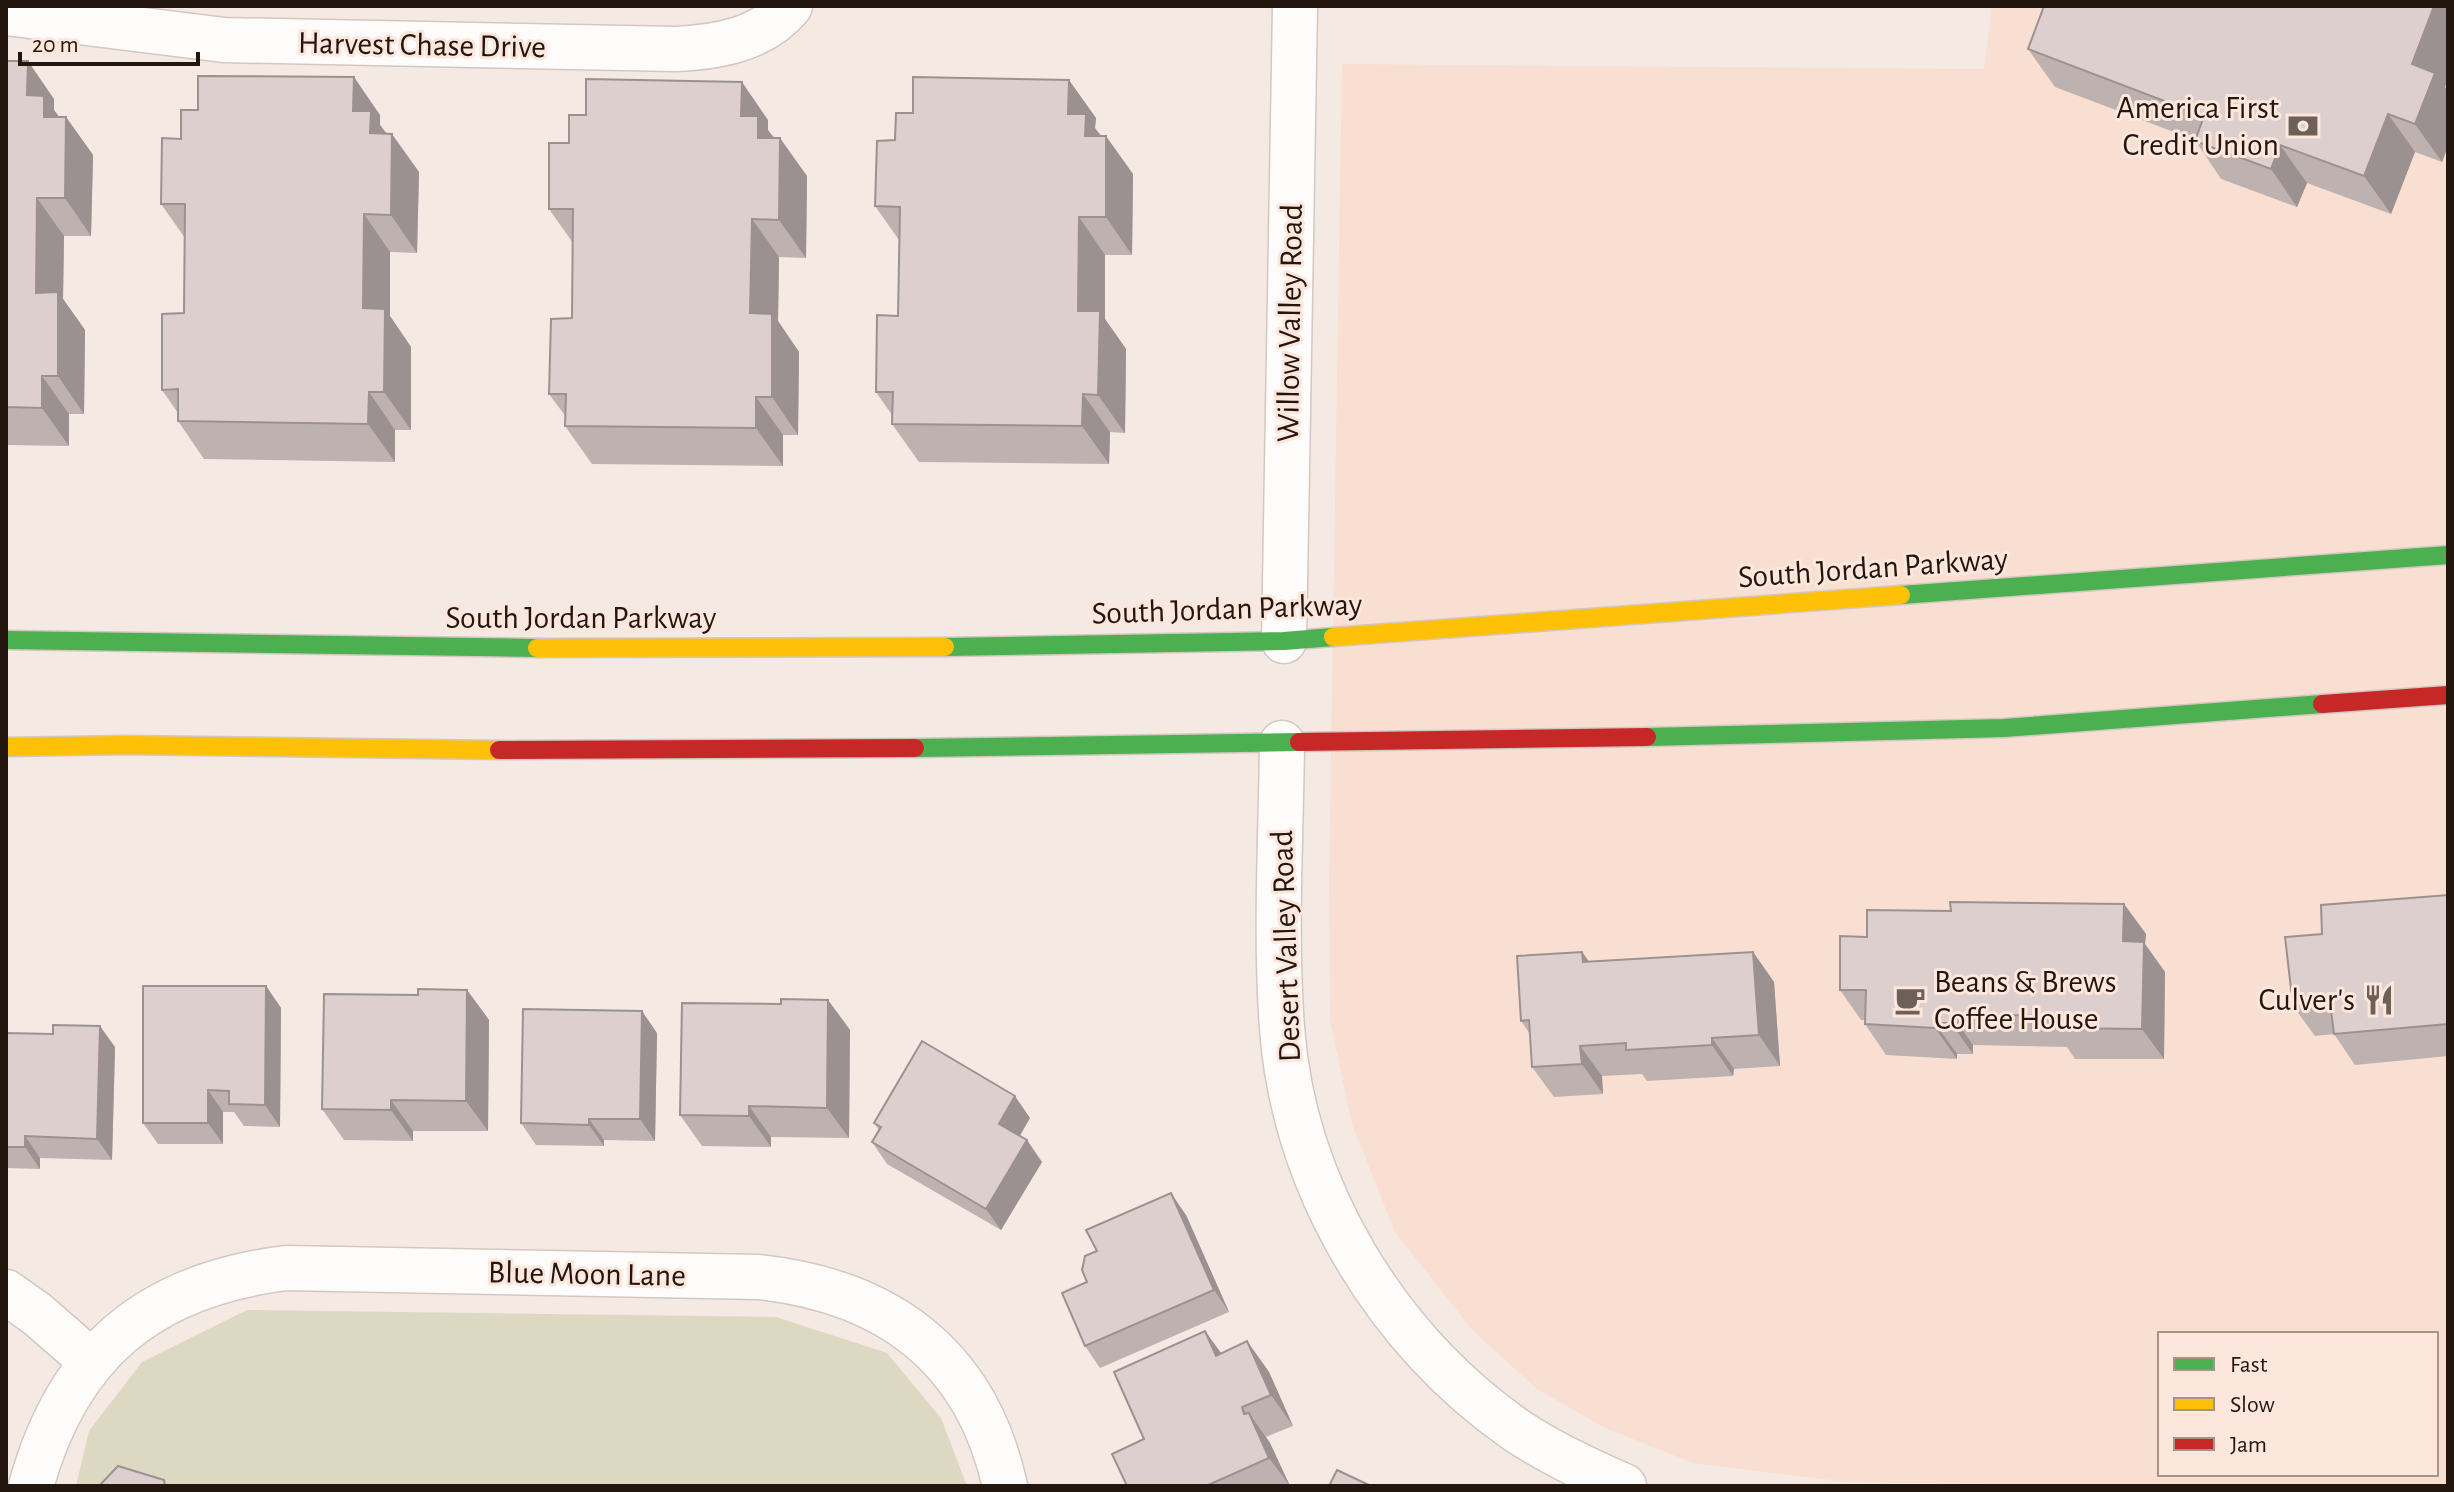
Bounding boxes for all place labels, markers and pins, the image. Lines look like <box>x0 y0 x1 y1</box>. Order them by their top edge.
place label: America First Credit Union <box>2116 92 2279 161</box>
bank icon: America First Credit Union <box>2286 109 2320 143</box>
place label: Beans & Brews Coffee House <box>1934 966 2117 1035</box>
cafe icon: Beans & Brews Coffee House <box>1893 983 1927 1017</box>
restaurant icon: Culver's <box>2362 983 2396 1017</box>
place label: Culver's <box>2259 984 2355 1016</box>

